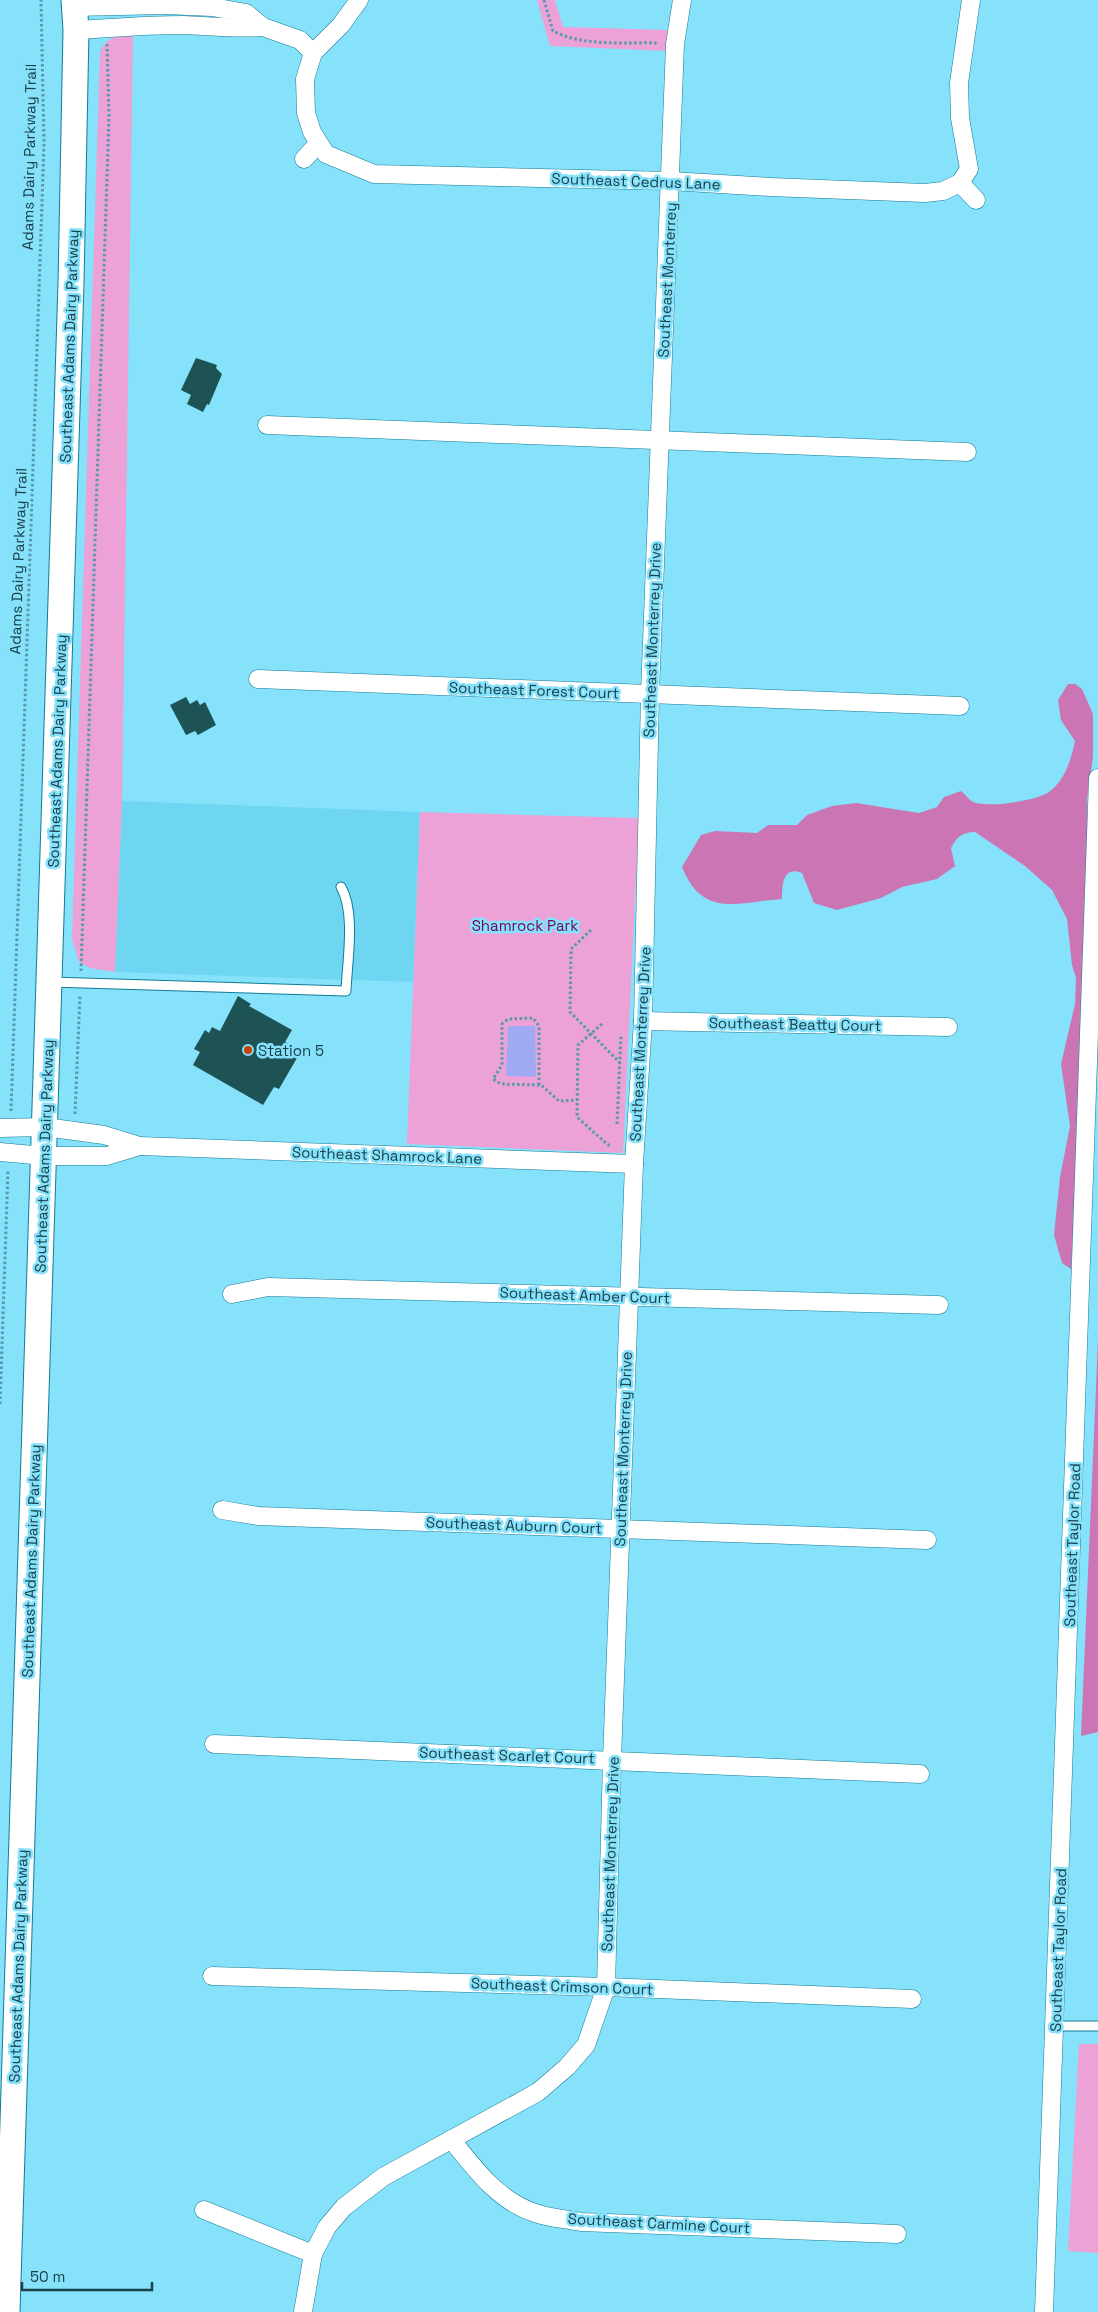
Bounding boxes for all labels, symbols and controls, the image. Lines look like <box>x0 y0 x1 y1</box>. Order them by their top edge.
street label: Adams Dairy Parkway Trail <box>18 64 40 250</box>
street label: Southeast Cedrus Lane <box>551 169 721 193</box>
street label: Southeast Monterrey <box>653 202 681 358</box>
street label: Southeast Adams Dairy Parkway <box>55 229 83 463</box>
street label: Adams Dairy Parkway Trail <box>5 467 31 655</box>
street label: Southeast Monterrey Drive <box>639 542 665 738</box>
street label: Southeast Adams Dairy Parkway <box>43 634 71 868</box>
street label: Southeast Forest Court <box>449 678 620 702</box>
park label: Shamrock Park <box>472 916 578 935</box>
street label: Southeast Monterrey Drive <box>625 946 655 1142</box>
street label: Southeast Beatty Court <box>709 1013 881 1035</box>
street label: Southeast Adams Dairy Parkway <box>30 1039 58 1273</box>
place label: Station 5 <box>258 1041 324 1060</box>
marker: Station 5 <box>242 1044 254 1056</box>
street label: Southeast Shamrock Lane <box>292 1142 482 1168</box>
street label: Southeast Amber Court <box>499 1283 671 1307</box>
street label: Southeast Monterrey Drive <box>610 1351 636 1547</box>
street label: Southeast Adams Dairy Parkway <box>17 1444 45 1678</box>
street label: Southeast Taylor Road <box>1060 1463 1084 1627</box>
street label: Southeast Auburn Court <box>426 1512 603 1538</box>
street label: Southeast Scarlet Court <box>419 1742 595 1768</box>
street label: Southeast Monterrey Drive <box>597 1756 623 1952</box>
street label: Southeast Adams Dairy Parkway <box>4 1849 32 2083</box>
street label: Southeast Taylor Road <box>1046 1868 1070 2032</box>
street label: Southeast Crimson Court <box>471 1973 654 1999</box>
street label: Southeast Carmine Court <box>567 2209 751 2237</box>
scale bar <box>22 2260 152 2292</box>
text: 50 m <box>30 2267 65 2286</box>

